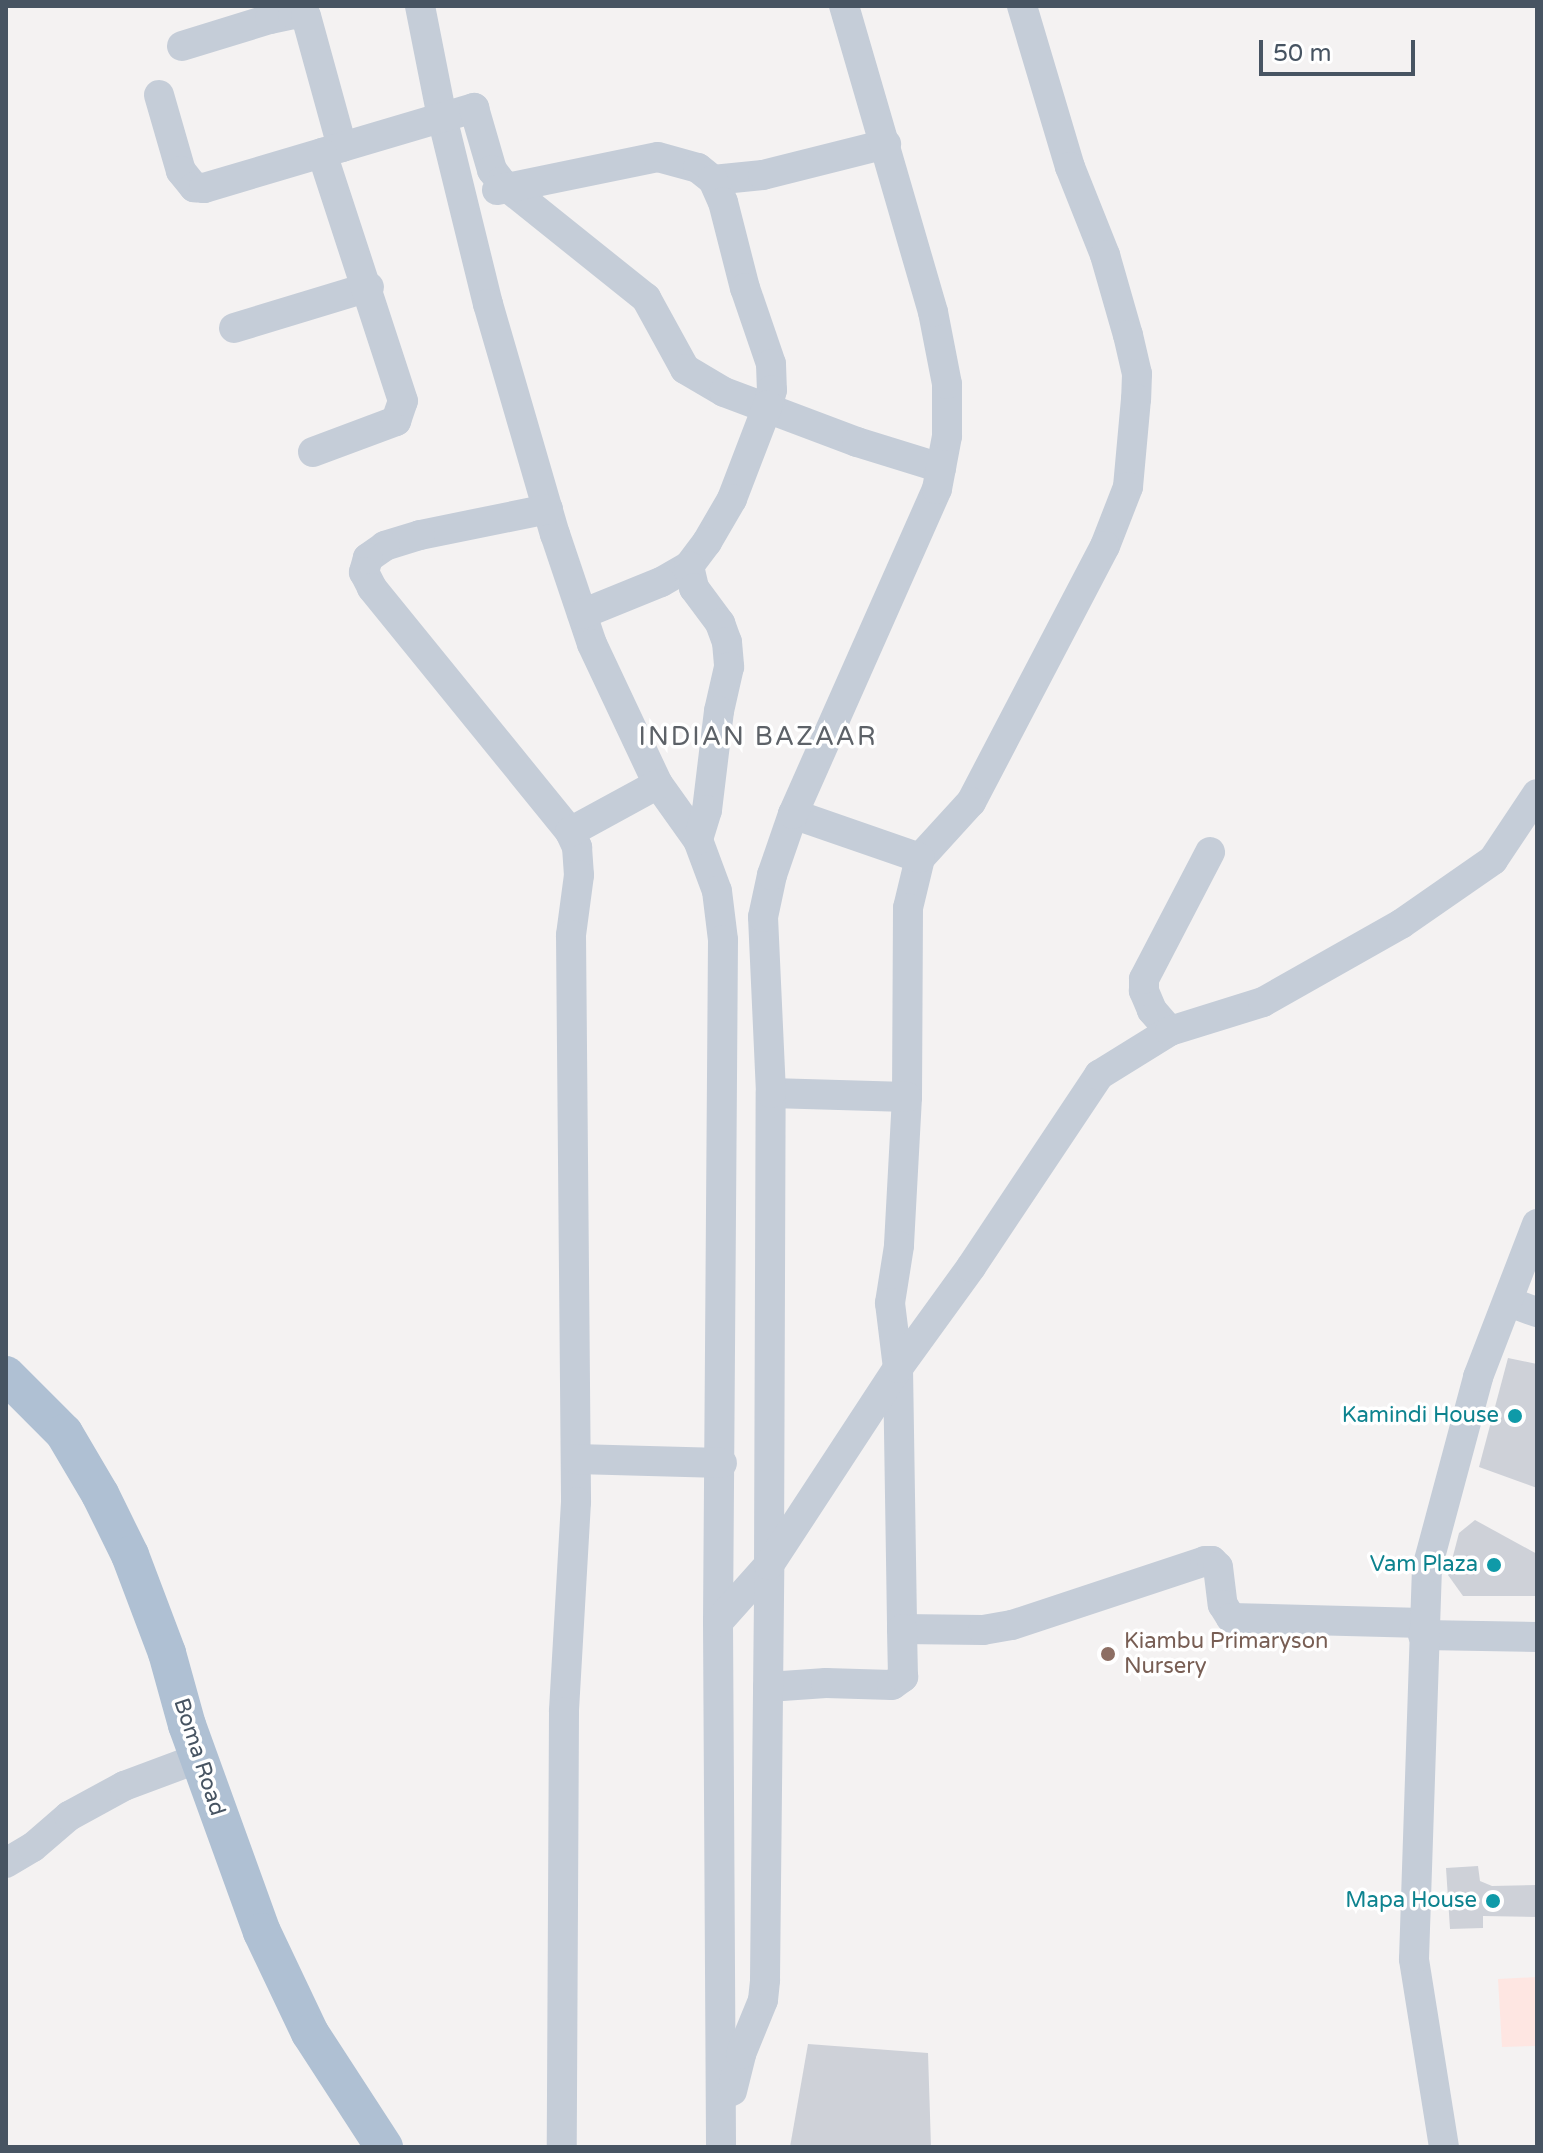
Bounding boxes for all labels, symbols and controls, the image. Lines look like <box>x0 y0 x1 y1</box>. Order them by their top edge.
scale bar <box>1263 24 1419 74</box>
text: 50 m <box>1273 39 1331 68</box>
district label: INDIAN BAZAAR <box>638 721 878 753</box>
place label: Kamindi House <box>1342 1403 1499 1429</box>
marker: Kamindi House <box>1506 1407 1524 1425</box>
place label: Vam Plaza <box>1370 1552 1478 1578</box>
marker: Vam Plaza <box>1485 1556 1503 1574</box>
place label: Kiambu Primaryson Nursery <box>1124 1628 1328 1680</box>
marker: Kiambu Primaryson Nursery <box>1099 1645 1117 1663</box>
street label: Boma Road <box>168 1695 230 1819</box>
place label: Mapa House <box>1345 1888 1477 1914</box>
marker: Mapa House <box>1484 1892 1502 1910</box>

